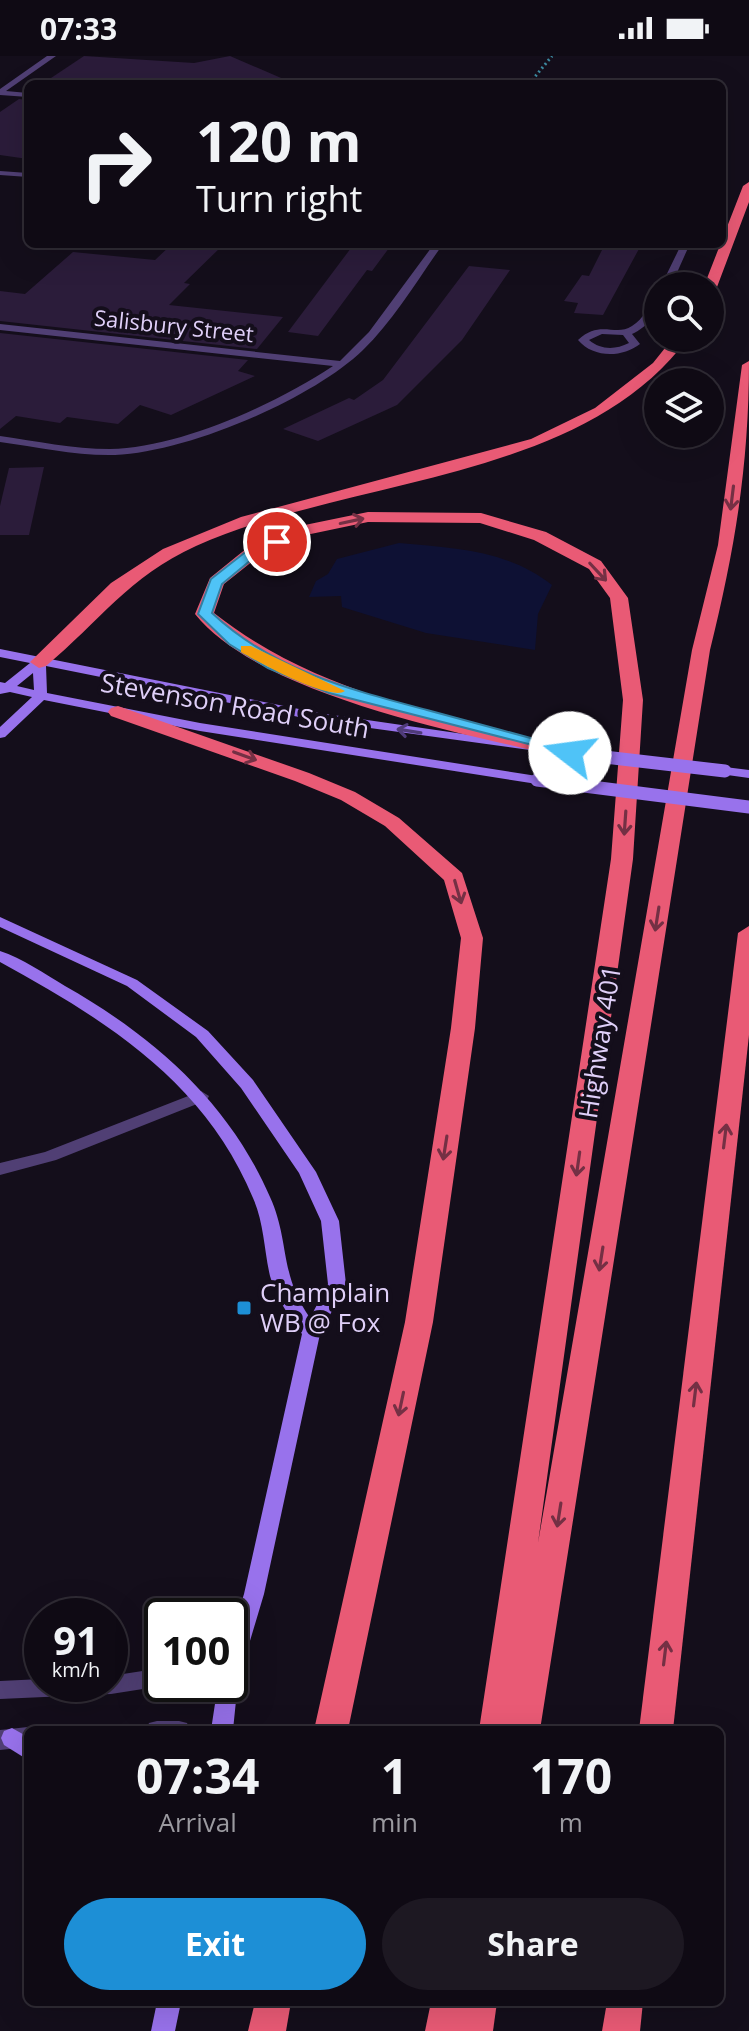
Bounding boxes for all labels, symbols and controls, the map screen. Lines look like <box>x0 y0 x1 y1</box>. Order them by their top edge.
text: 07:33 <box>40 8 117 49</box>
text: 120 m <box>196 102 362 178</box>
icon: right <box>64 112 168 216</box>
text: Turn right <box>196 174 362 223</box>
map controls <box>644 272 724 448</box>
button: search <box>644 272 724 352</box>
street label: Salisbury Street <box>93 302 255 348</box>
button: layers <box>644 368 724 448</box>
one-way arrow <box>725 484 740 511</box>
pin <box>243 508 311 576</box>
one-way arrow <box>339 512 364 527</box>
icon: arrive <box>255 520 299 564</box>
one-way arrow <box>588 562 607 582</box>
street label: Stevenson Road South <box>98 664 372 746</box>
position arrow <box>528 711 612 795</box>
one-way arrow <box>397 723 422 738</box>
one-way arrow <box>232 750 257 765</box>
one-way arrow <box>617 809 632 836</box>
one-way arrow <box>452 879 466 904</box>
one-way arrow <box>649 906 664 932</box>
street label: Highway 401 <box>569 963 629 1121</box>
one-way arrow <box>718 1123 733 1150</box>
one-way arrow <box>437 1135 452 1160</box>
one-way arrow <box>570 1151 585 1176</box>
one-way arrow <box>593 1246 608 1271</box>
place label: Champlain WB @ Fox <box>260 1274 390 1340</box>
marker: Champlain WB @ Fox <box>235 1299 253 1317</box>
one-way arrow <box>688 1382 703 1407</box>
one-way arrow <box>393 1391 408 1417</box>
one-way arrow <box>551 1502 566 1528</box>
speed limit sign: 100 <box>144 1598 248 1702</box>
text: 91 <box>53 1612 99 1667</box>
one-way arrow <box>657 1640 672 1666</box>
text: km/h <box>52 1656 100 1683</box>
text: 07:34 <box>136 1743 259 1808</box>
text: 1 <box>381 1743 408 1808</box>
text: 170 <box>530 1743 612 1808</box>
text: Arrival <box>158 1804 237 1840</box>
text: min <box>371 1804 418 1840</box>
text: m <box>559 1804 583 1840</box>
button: Exit <box>64 1898 366 1990</box>
button: Share <box>382 1898 684 1990</box>

